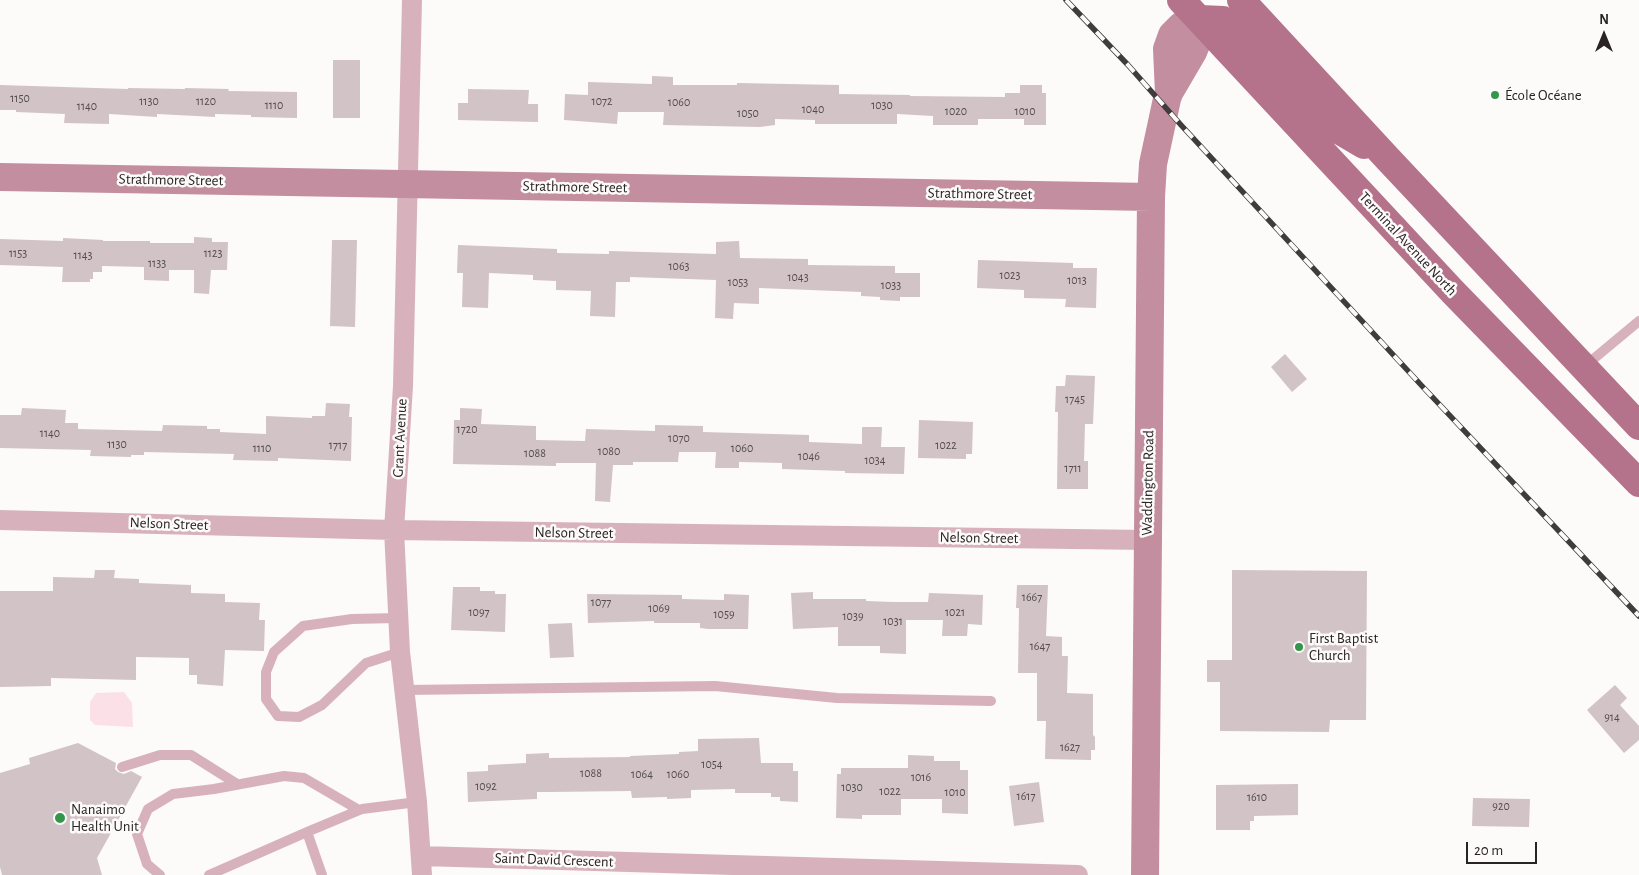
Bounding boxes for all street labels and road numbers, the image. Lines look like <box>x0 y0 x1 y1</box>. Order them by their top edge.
street label: Strathmore Street <box>119 170 223 190</box>
street label: Strathmore Street <box>523 177 627 197</box>
street label: Strathmore Street <box>928 184 1032 204</box>
street label: Terminal Avenue North <box>1355 188 1461 300</box>
street label: Grant Avenue <box>389 398 411 478</box>
street label: Waddington Road <box>1138 430 1158 536</box>
street label: Nelson Street <box>129 514 209 534</box>
street label: Nelson Street <box>534 523 614 543</box>
street label: Nelson Street <box>939 528 1019 548</box>
street label: Saint David Crescent <box>494 849 614 871</box>

